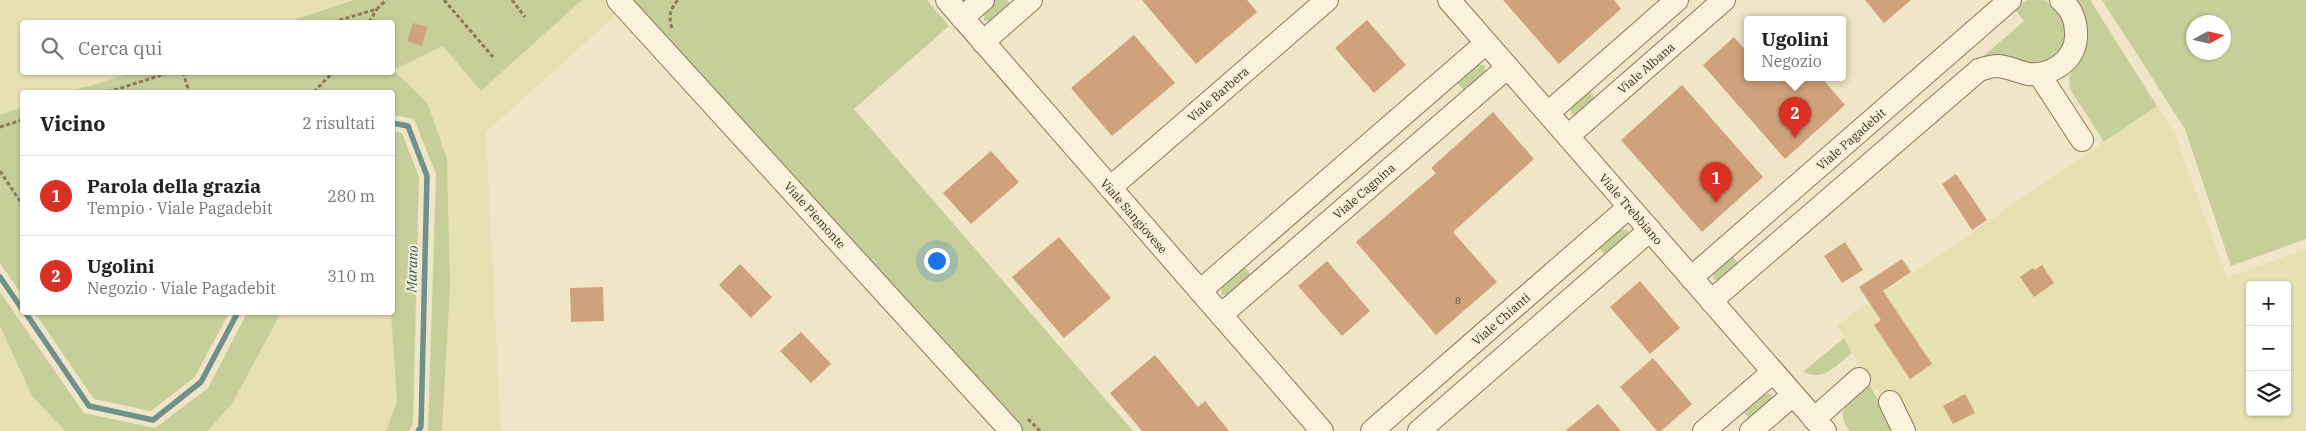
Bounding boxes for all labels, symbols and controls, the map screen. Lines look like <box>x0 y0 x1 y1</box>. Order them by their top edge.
north arrow <box>2186 15 2231 60</box>
popup <box>1744 16 1846 81</box>
search box <box>20 20 395 75</box>
text: Ugolini <box>1761 27 1829 51</box>
icon: search <box>38 34 66 62</box>
text: Cerca qui <box>78 36 162 60</box>
street label: Viale Albana <box>1614 39 1678 97</box>
text: Negozio <box>1761 51 1822 71</box>
street label: Viale Barbera <box>1184 63 1252 125</box>
pin: 2 <box>1779 97 1811 138</box>
street label: Viale Pagadebit <box>1813 105 1889 173</box>
text: Vicino <box>40 109 106 137</box>
text: 2 risultati <box>302 113 375 133</box>
street label: Viale Cagnina <box>1330 160 1398 222</box>
pin: 1 <box>1700 162 1732 203</box>
street label: Viale Trebbiano <box>1596 170 1666 248</box>
text: Parola della grazia <box>87 174 261 198</box>
street label: Viale Sangiovese <box>1097 176 1171 256</box>
street label: Viale Piemonte <box>781 178 849 252</box>
text: 1 <box>51 186 61 206</box>
text: 280 m <box>327 186 375 206</box>
text: Tempio · Viale Pagadebit <box>87 198 273 218</box>
water label: Marano <box>402 245 422 294</box>
your location <box>924 248 950 274</box>
text: Ugolini <box>87 254 154 278</box>
text: 2 <box>51 266 61 286</box>
text: 310 m <box>327 266 375 286</box>
text: Negozio · Viale Pagadebit <box>87 278 276 298</box>
map controls <box>2246 281 2291 416</box>
button: + <box>2246 281 2291 326</box>
street label: Viale Chianti <box>1469 290 1533 348</box>
house number: 8 <box>1455 294 1461 307</box>
button: − <box>2246 326 2291 371</box>
button: layers <box>2246 371 2291 416</box>

